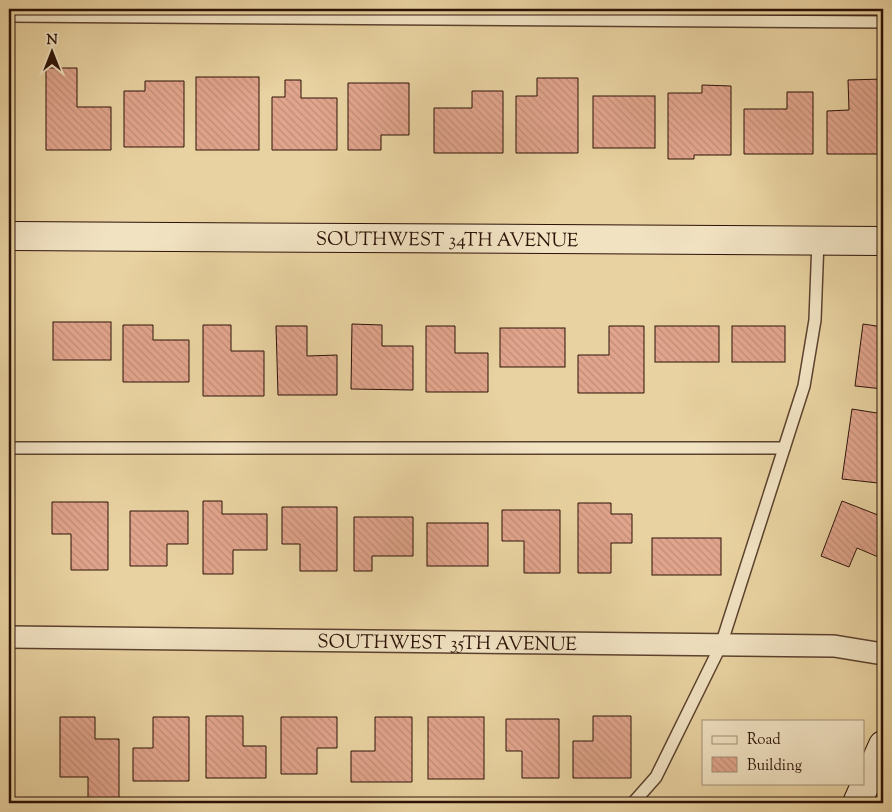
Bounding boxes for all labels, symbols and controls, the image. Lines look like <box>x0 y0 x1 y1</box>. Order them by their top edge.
north arrow <box>28 28 78 78</box>
text: N <box>46 31 58 51</box>
street label: SOUTHWEST 34TH AVENUE <box>316 227 579 255</box>
street label: SOUTHWEST 35TH AVENUE <box>317 629 577 659</box>
legend <box>702 720 864 784</box>
text: Road <box>747 730 781 751</box>
text: Building <box>747 756 802 777</box>

